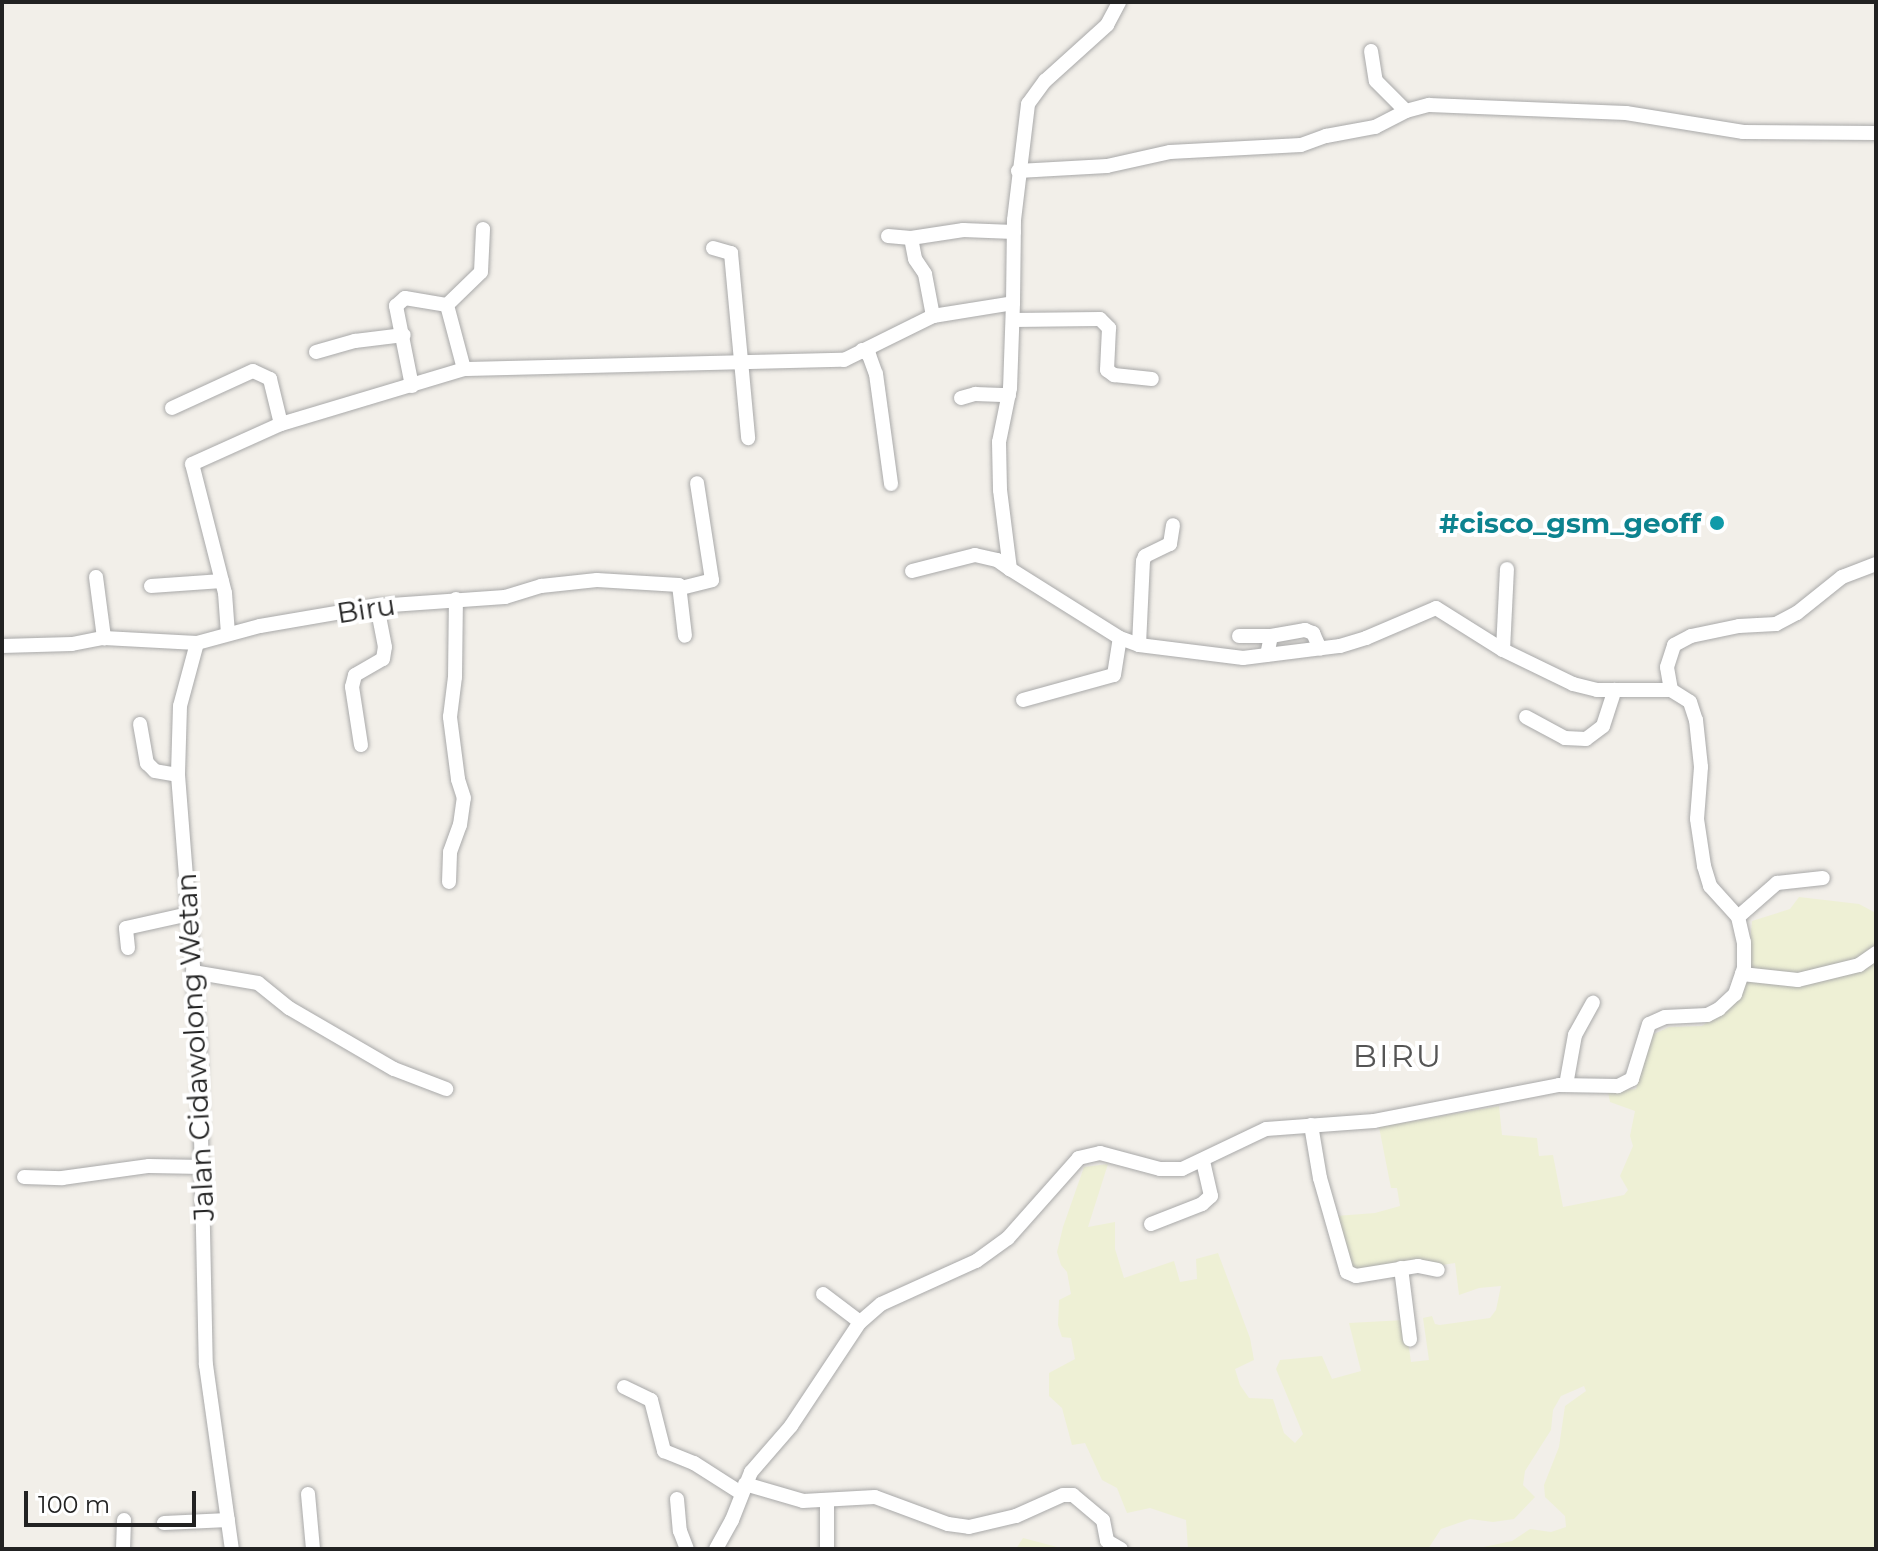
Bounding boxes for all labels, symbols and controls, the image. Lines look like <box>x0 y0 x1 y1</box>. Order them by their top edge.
place label: #cisco_gsm_geoff <box>1439 506 1701 540</box>
marker: #cisco_gsm_geoff <box>1708 514 1726 532</box>
street label: Biru <box>334 588 398 630</box>
street label: Jalan Cidawolong Wetan <box>169 872 221 1222</box>
district label: BIRU <box>1353 1037 1443 1075</box>
scale bar <box>28 1475 200 1525</box>
text: 100 m <box>38 1490 110 1519</box>

